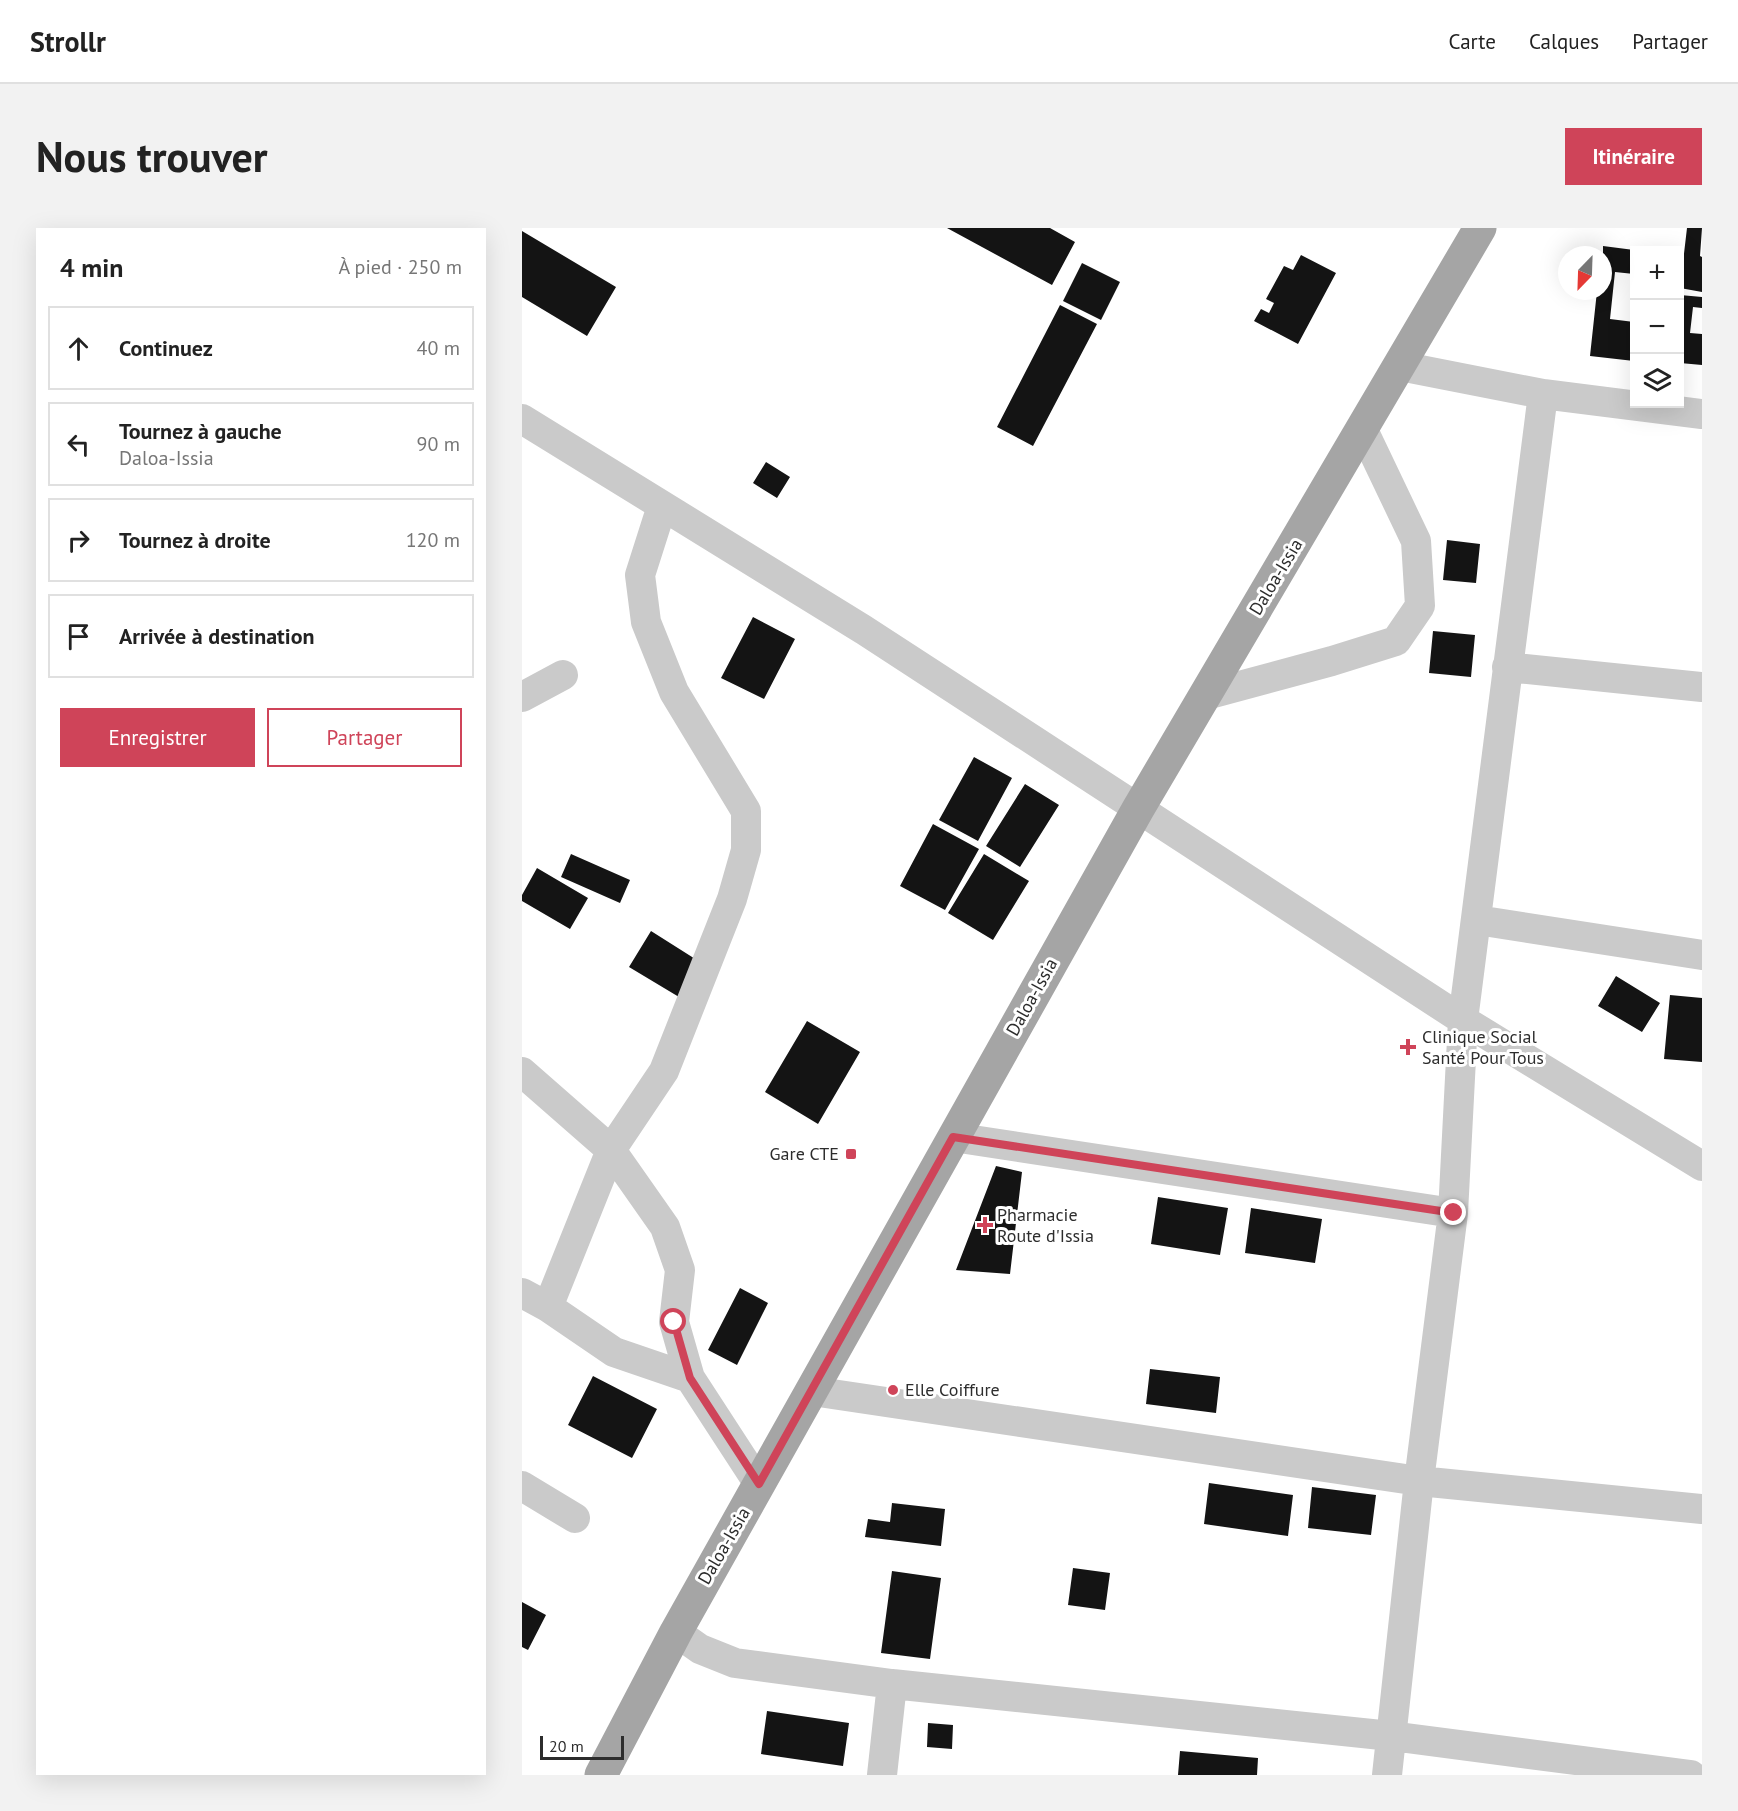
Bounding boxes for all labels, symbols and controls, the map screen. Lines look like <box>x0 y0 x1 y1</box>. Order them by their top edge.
text: Strollr <box>30 23 106 60</box>
text: Carte <box>1449 28 1496 55</box>
text: Calques <box>1529 28 1599 55</box>
text: Partager <box>1632 28 1708 55</box>
button: Itinéraire <box>1565 128 1702 185</box>
text: Nous trouver <box>36 129 267 184</box>
north arrow <box>1558 246 1612 300</box>
map controls <box>1630 246 1684 408</box>
button: + <box>1630 246 1684 300</box>
text: 4 min <box>60 251 123 284</box>
text: À pied · 250 m <box>338 254 462 280</box>
button: − <box>1630 300 1684 354</box>
icon: ahead <box>62 332 95 365</box>
text: Continuez <box>119 334 213 362</box>
text: 40 m <box>417 335 460 361</box>
button: layers <box>1630 354 1684 408</box>
text: Tournez à gauche <box>119 417 282 445</box>
icon: left <box>62 428 95 461</box>
text: 90 m <box>417 431 460 457</box>
text: Daloa-Issia <box>119 445 214 471</box>
icon: right <box>62 524 95 557</box>
text: Tournez à droite <box>119 526 271 554</box>
text: 120 m <box>406 527 460 553</box>
street label: Daloa-Issia <box>1244 534 1307 619</box>
icon: arrive <box>62 620 95 653</box>
text: Arrivée à destination <box>119 622 315 650</box>
button: Enregistrer <box>60 708 255 767</box>
button: Partager <box>267 708 462 767</box>
street label: Daloa-Issia <box>1001 954 1062 1040</box>
place label: Clinique Social Santé Pour Tous <box>1422 1025 1544 1069</box>
marker: Clinique Social Santé Pour Tous <box>1399 1038 1417 1056</box>
place label: Gare CTE <box>770 1142 839 1165</box>
marker: Gare CTE <box>844 1147 858 1161</box>
route end <box>1440 1199 1466 1225</box>
place label: Pharmacie Route d'Issia <box>997 1203 1094 1247</box>
marker: Pharmacie Route d'Issia <box>978 1218 992 1232</box>
route start <box>660 1308 686 1334</box>
place label: Elle Coiffure <box>905 1378 1000 1401</box>
marker: Elle Coiffure <box>886 1383 900 1397</box>
street label: Daloa-Issia <box>692 1503 755 1588</box>
scale bar <box>540 1733 624 1760</box>
text: 20 m <box>549 1736 584 1756</box>

